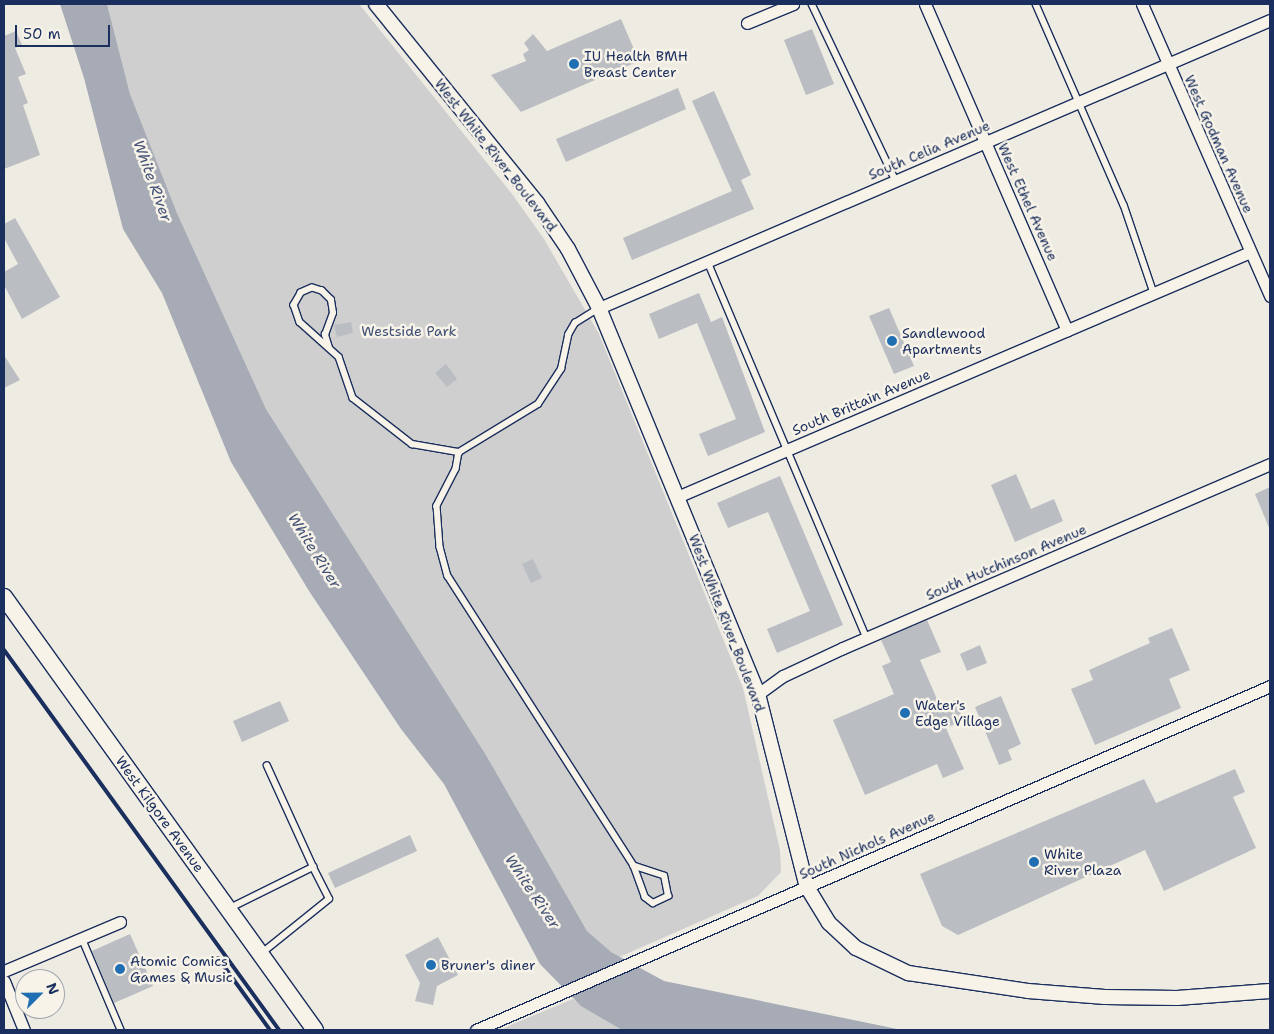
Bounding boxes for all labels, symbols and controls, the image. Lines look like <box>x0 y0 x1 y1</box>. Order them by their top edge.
scale bar <box>18 15 112 47</box>
text: 50 m <box>23 24 61 44</box>
place label: IU Health BMH Breast Center <box>584 48 688 80</box>
marker: IU Health BMH Breast Center <box>568 58 580 70</box>
street label: West Godman Avenue <box>1181 72 1257 216</box>
street label: West White River Boulevard <box>431 75 561 235</box>
street label: South Celia Avenue <box>866 117 992 183</box>
water label: White River <box>129 138 175 224</box>
street label: West Ethel Avenue <box>994 140 1062 264</box>
park label: Westside Park <box>361 323 457 339</box>
place label: Sandlewood Apartments <box>902 325 985 358</box>
marker: Sandlewood Apartments <box>886 335 898 347</box>
street label: South Brittain Avenue <box>789 365 933 439</box>
water label: White River <box>284 510 344 592</box>
street label: South Hutchinson Avenue <box>923 520 1089 604</box>
street label: West White River Boulevard <box>685 532 769 714</box>
place label: Water's Edge Village <box>915 697 1000 730</box>
marker: Water's Edge Village <box>899 707 911 719</box>
street label: West Kilgore Avenue <box>112 753 208 875</box>
street label: South Nichols Avenue <box>796 807 938 883</box>
place label: White River Plaza <box>1044 846 1121 879</box>
water label: White River <box>501 851 563 933</box>
marker: White River Plaza <box>1028 856 1040 868</box>
place label: Atomic Comics Games & Music <box>130 953 233 986</box>
place label: Bruner's diner <box>441 957 536 973</box>
marker: Bruner's diner <box>425 959 437 971</box>
marker: Atomic Comics Games & Music <box>114 963 126 975</box>
north arrow <box>15 969 65 1019</box>
text: N <box>42 980 63 997</box>

